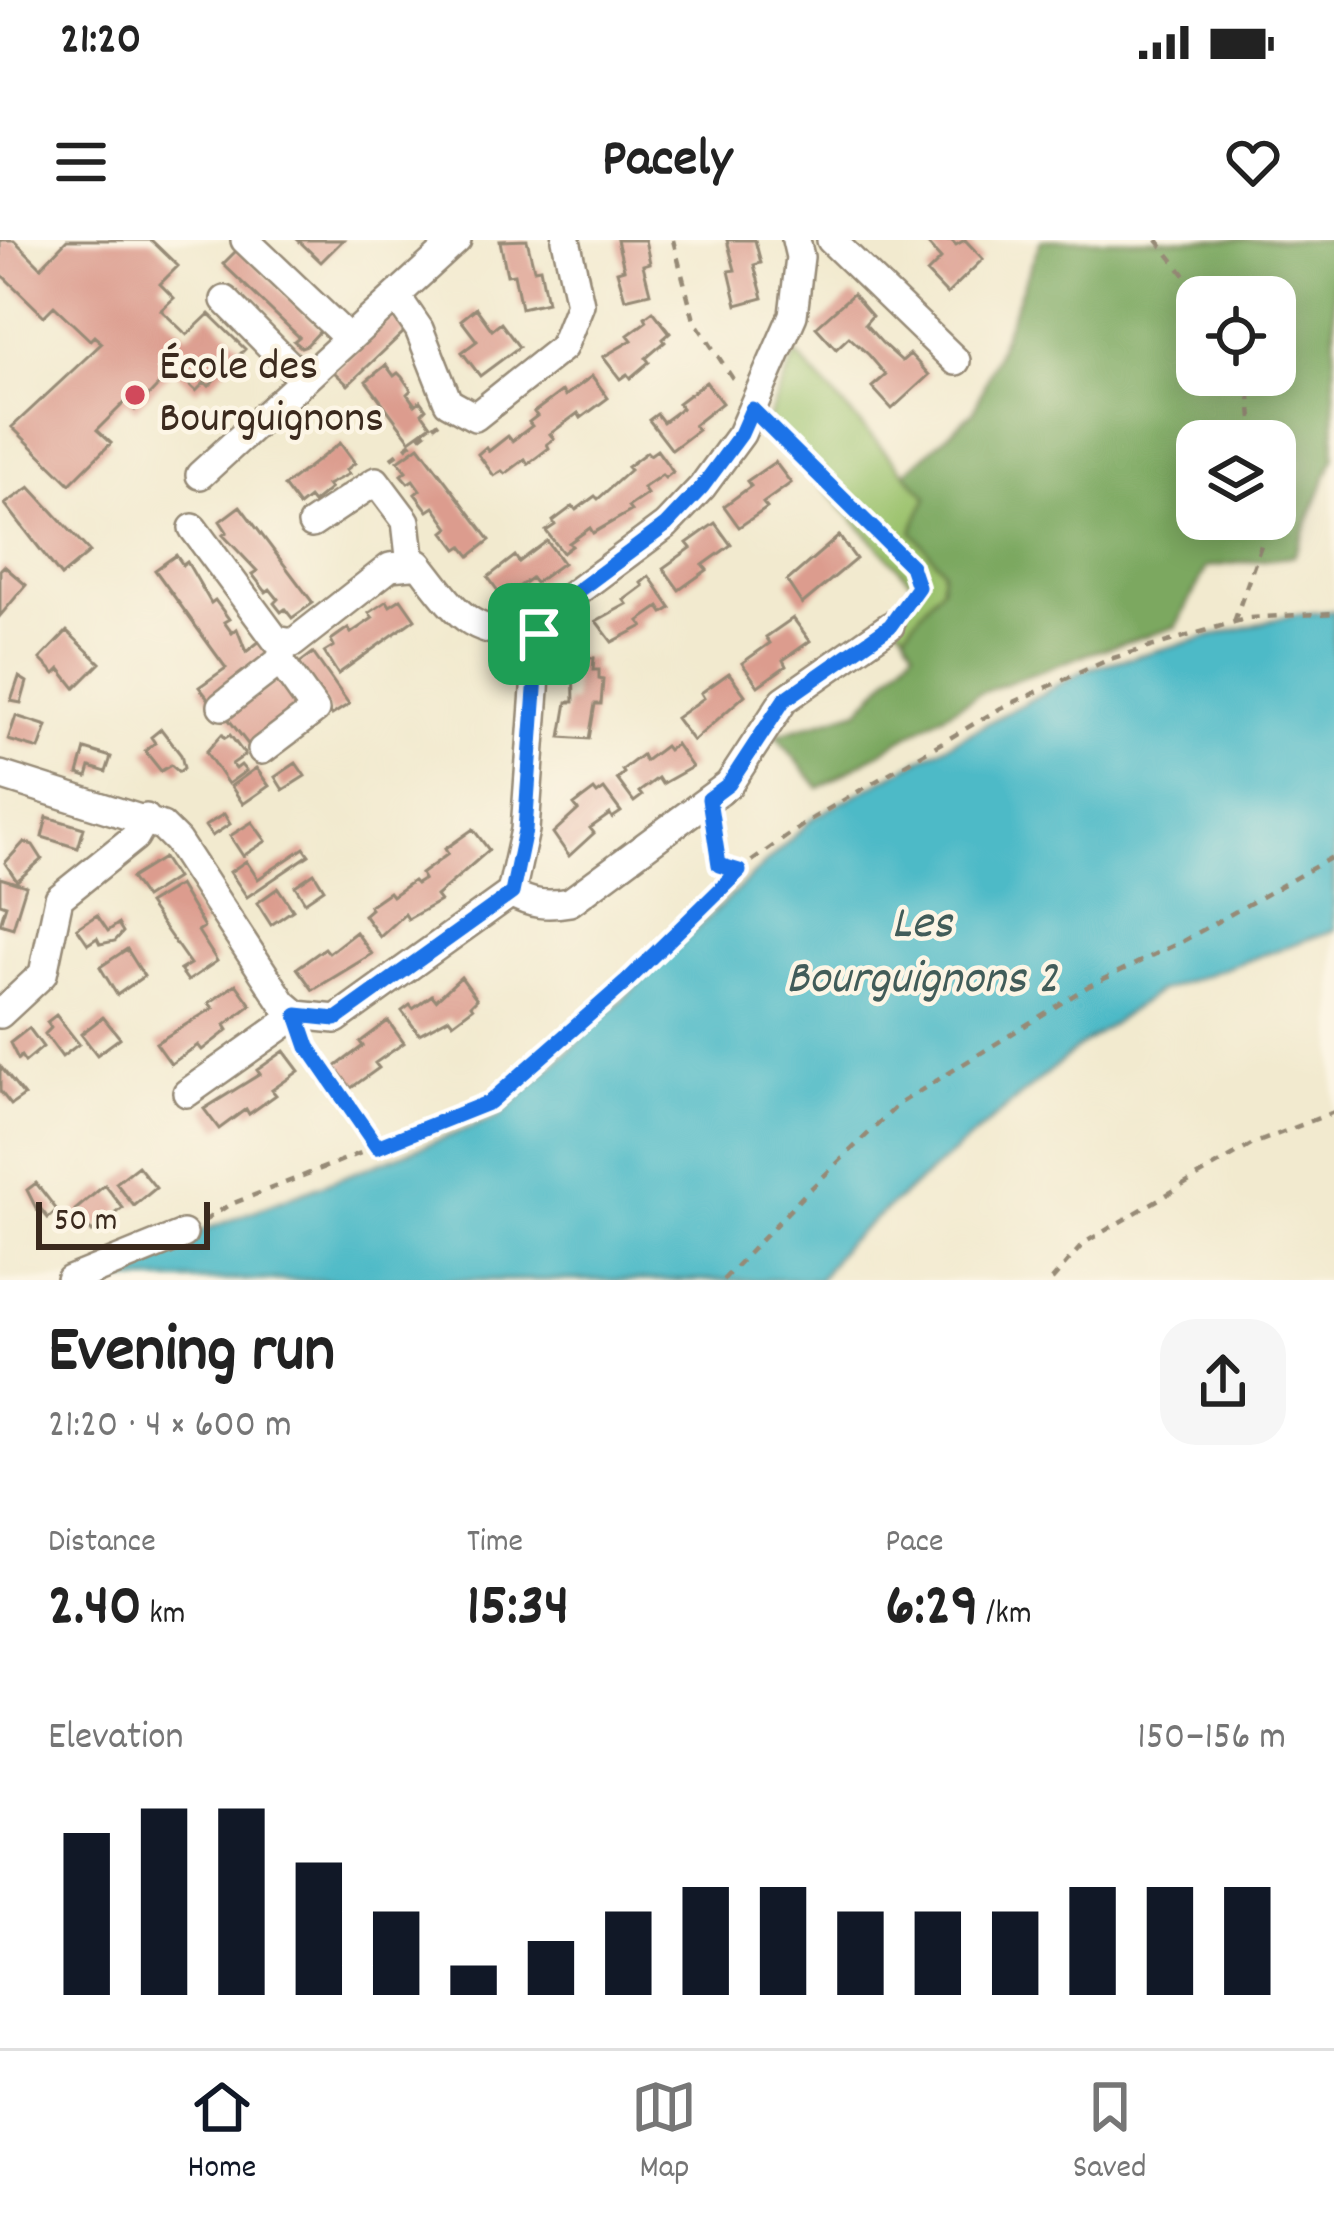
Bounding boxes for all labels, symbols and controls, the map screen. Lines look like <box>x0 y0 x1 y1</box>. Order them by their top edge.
text: 21:20 <box>60 10 141 74</box>
text: Pacely <box>602 124 732 201</box>
icon: menu <box>48 129 114 195</box>
icon: heart <box>1220 129 1286 195</box>
map controls <box>1176 276 1296 540</box>
button: locate <box>1176 276 1296 396</box>
place label: École des Bourguignons <box>159 337 384 453</box>
marker: École des Bourguignons <box>122 382 148 408</box>
button: layers <box>1176 420 1296 540</box>
pin <box>488 583 590 685</box>
icon: arrive <box>506 601 572 667</box>
water label: Les Bourguignons 2 <box>786 892 1058 1016</box>
scale bar <box>36 1196 210 1249</box>
text: 50 m <box>54 1199 118 1246</box>
text: Evening run <box>48 1308 335 1402</box>
button: share <box>1160 1319 1286 1445</box>
text: 21:20 · 4 × 600 m <box>48 1400 292 1455</box>
text: Distance <box>48 1520 156 1567</box>
text: Time <box>467 1520 523 1567</box>
text: Pace <box>885 1520 944 1567</box>
text: 2.40 <box>48 1567 142 1653</box>
text: 15:34 <box>467 1567 569 1653</box>
text: 6:29 <box>885 1567 978 1653</box>
text: km <box>142 1592 186 1639</box>
text: /km <box>978 1592 1032 1639</box>
text: Elevation <box>48 1712 184 1767</box>
text: 150–156 m <box>1137 1712 1286 1767</box>
tab: Home <box>188 2074 256 2193</box>
tab: Map <box>631 2074 697 2193</box>
tab: Saved <box>1073 2074 1146 2193</box>

